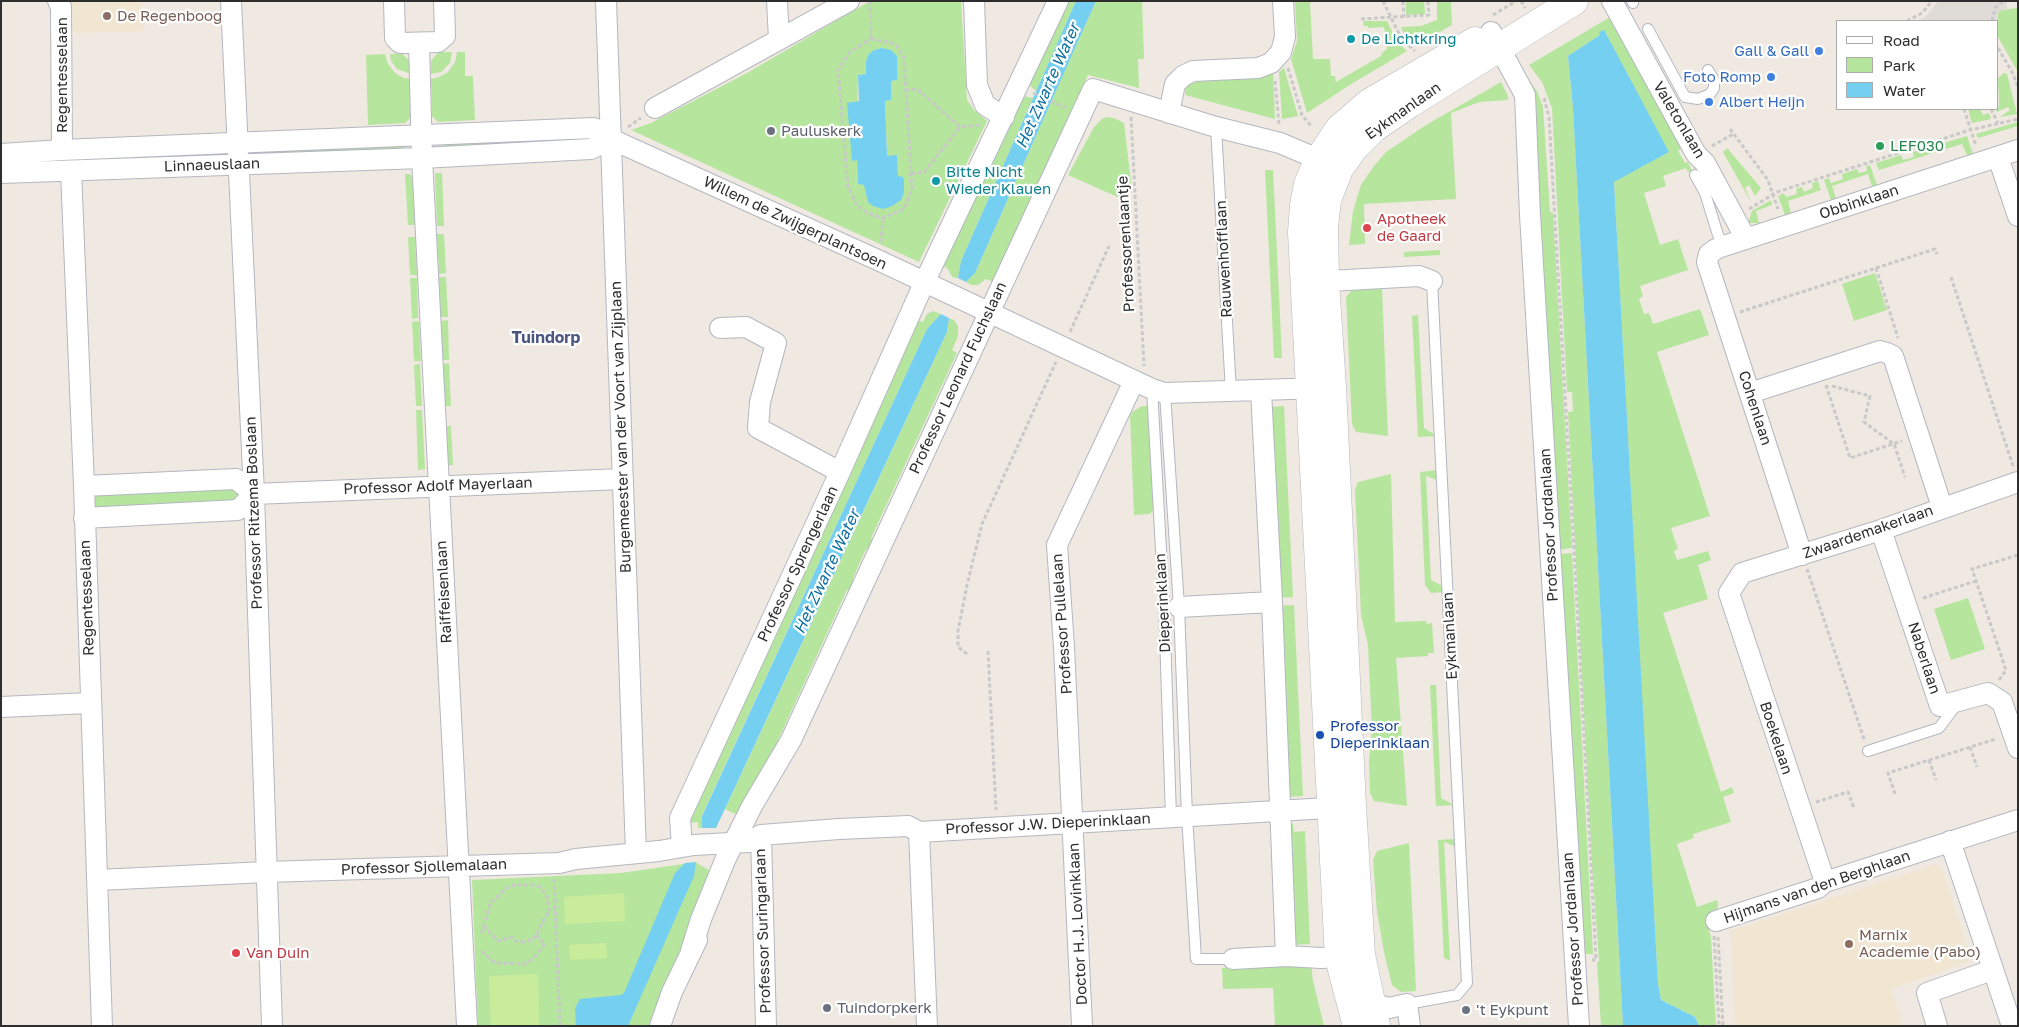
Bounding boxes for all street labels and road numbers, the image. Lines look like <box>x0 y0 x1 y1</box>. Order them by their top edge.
street label: Regentesselaan <box>53 17 71 133</box>
street label: Eykmanlaan <box>1362 78 1444 144</box>
street label: Valetonlaan <box>1649 78 1709 162</box>
street label: Linnaeuslaan <box>164 154 260 176</box>
street label: Willem de Zwijgerplantsoen <box>700 173 890 273</box>
street label: Professorenlaantje <box>1113 175 1139 313</box>
street label: Obbinklaan <box>1817 181 1901 223</box>
street label: Rauwenhofflaan <box>1212 200 1236 318</box>
street label: Professor Leonard Fuchslaan <box>906 279 1010 477</box>
street label: Burgemeester van der Voort van Zijplaan <box>607 281 635 573</box>
street label: Cohenlaan <box>1734 368 1776 448</box>
street label: Professor Ritzema Boslaan <box>242 416 266 610</box>
street label: Professor Jordanlaan <box>1536 448 1562 602</box>
street label: Professor Adolf Mayerlaan <box>343 474 533 498</box>
street label: Professor Sprengerlaan <box>754 483 842 645</box>
street label: Zwaardemakerlaan <box>1801 501 1935 563</box>
street label: Regentesselaan <box>76 540 98 656</box>
street label: Raiffeisenlaan <box>432 540 456 644</box>
street label: Professor Pullelaan <box>1048 553 1076 695</box>
street label: Dieperinklaan <box>1151 553 1175 653</box>
street label: Eykmanlaan <box>1439 592 1461 680</box>
street label: Naberlaan <box>1904 620 1944 696</box>
street label: Boekelaan <box>1756 699 1796 777</box>
street label: Professor J.W. Dieperinklaan <box>945 810 1151 838</box>
street label: Doctor H.J. Lovinklaan <box>1065 842 1091 1006</box>
street label: Hijmans van den Berghlaan <box>1721 847 1913 927</box>
street label: Professor Suringarlaan <box>751 848 775 1014</box>
street label: Professor Jordanlaan <box>1559 852 1587 1006</box>
street label: Professor Sjollemalaan <box>341 855 507 879</box>

